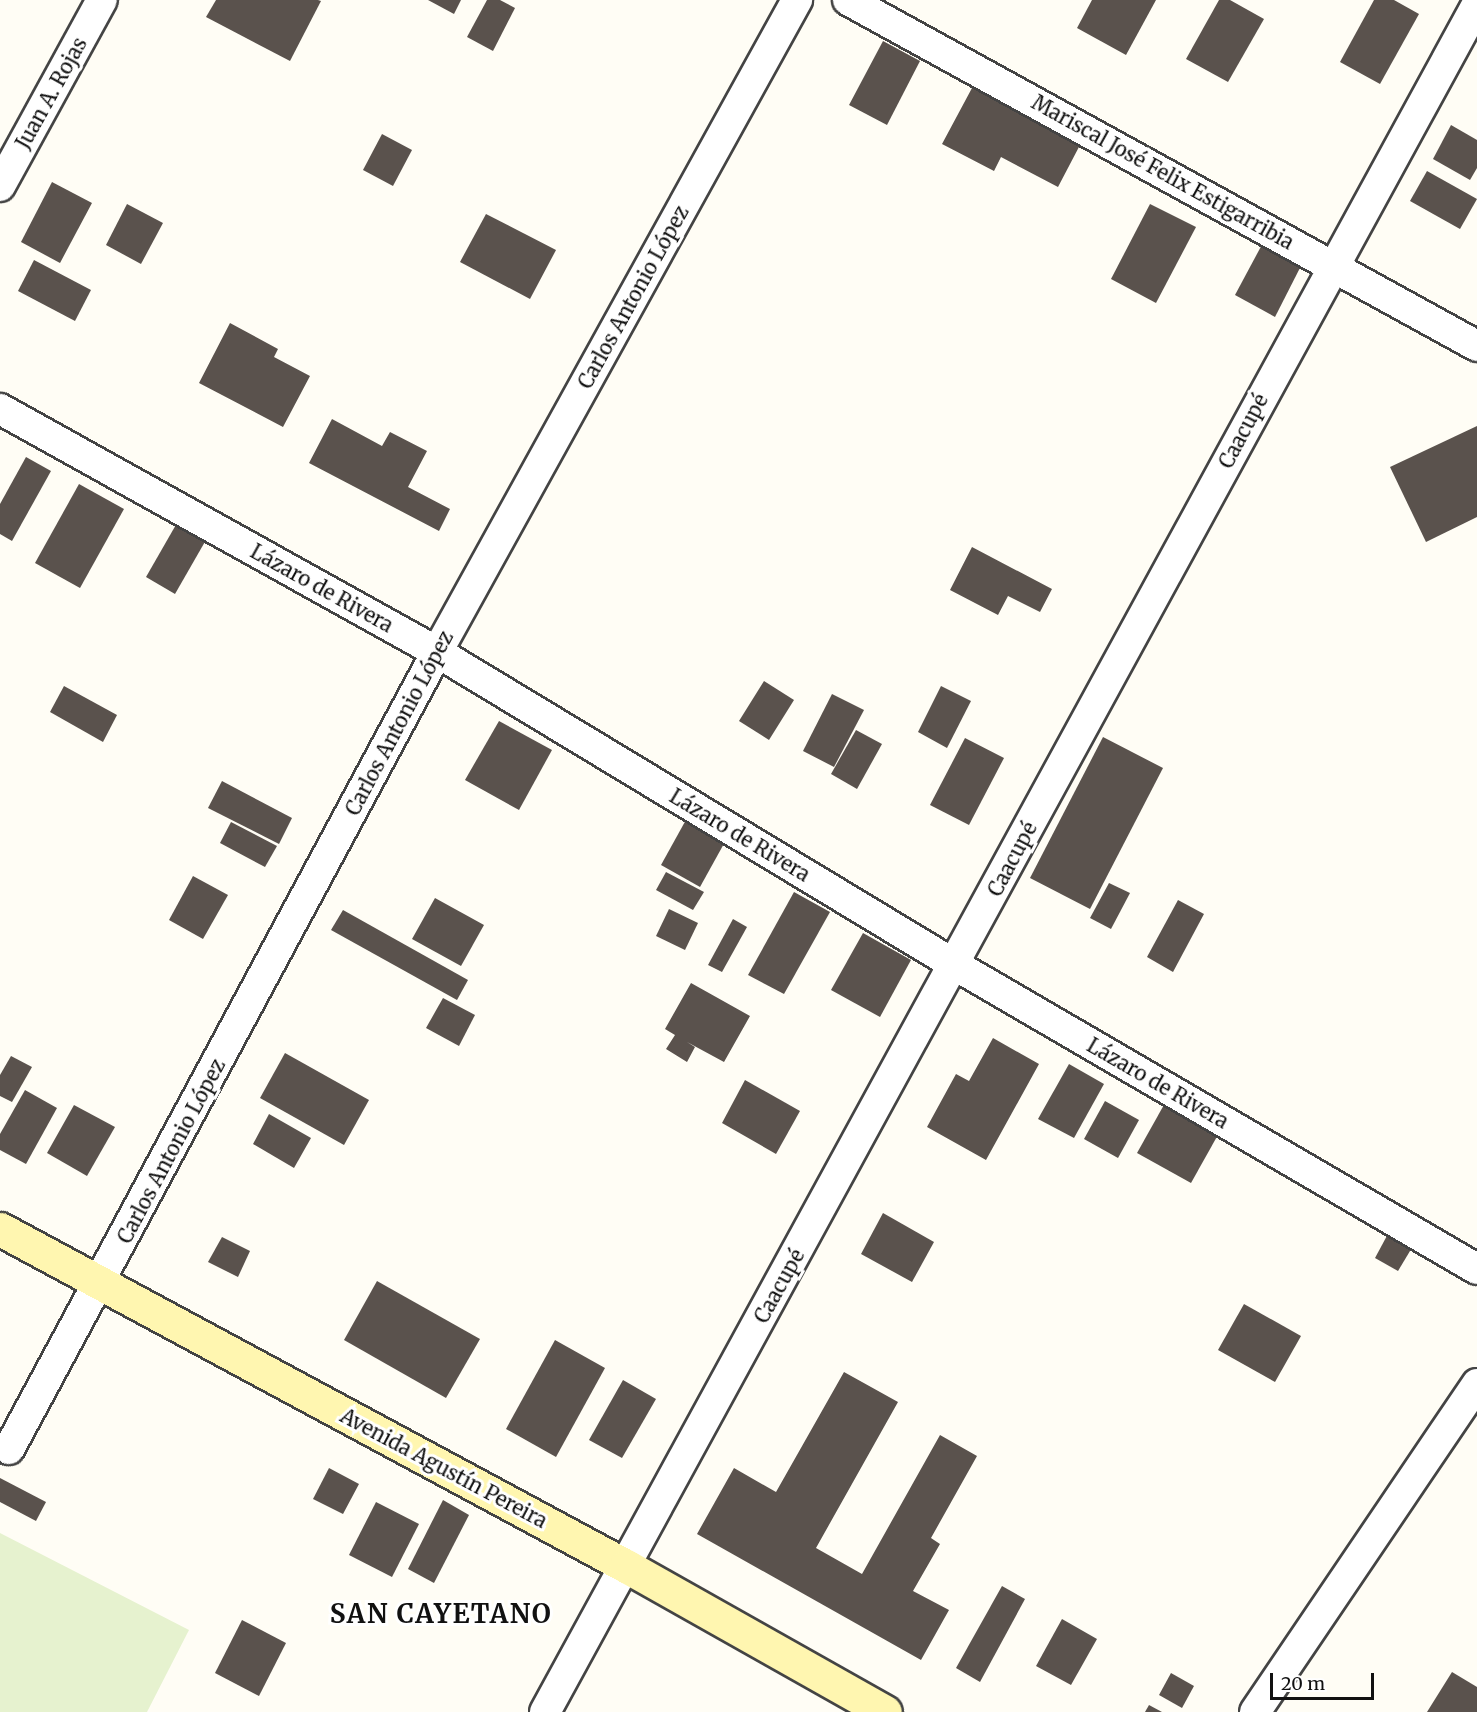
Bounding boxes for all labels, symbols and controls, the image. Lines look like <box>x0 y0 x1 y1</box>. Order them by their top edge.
street label: Juan A. Rojas <box>11 33 91 153</box>
street label: Mariscal José Felix Estigarribia <box>1028 90 1298 254</box>
street label: Carlos Antonio López <box>573 201 693 393</box>
street label: Caacupé <box>1213 390 1273 472</box>
street label: Lázaro de Rivera <box>247 539 397 637</box>
street label: Carlos Antonio López <box>340 627 458 819</box>
street label: Lázaro de Rivera <box>666 784 814 886</box>
street label: Caacupé <box>982 818 1042 900</box>
street label: Lázaro de Rivera <box>1083 1033 1233 1133</box>
street label: Carlos Antonio López <box>112 1055 230 1247</box>
street label: Caacupé <box>749 1245 809 1327</box>
street label: Avenida Agustín Pereira <box>337 1403 551 1533</box>
district label: SAN CAYETANO <box>330 1598 552 1630</box>
scale bar <box>1273 1661 1376 1699</box>
text: 20 m <box>1281 1672 1325 1695</box>

